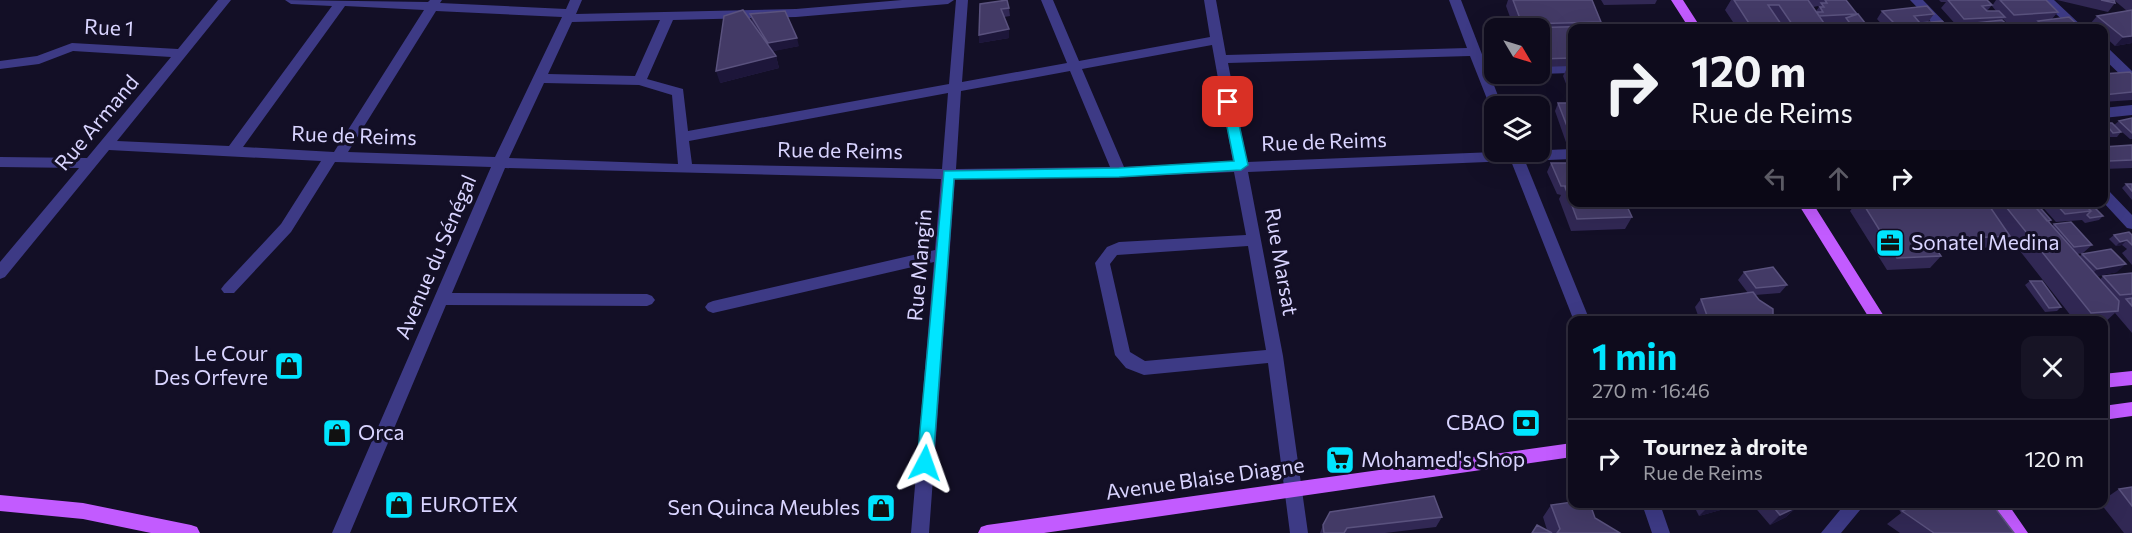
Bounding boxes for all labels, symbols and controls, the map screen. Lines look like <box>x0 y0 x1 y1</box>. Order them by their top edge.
street label: Rue 1 <box>84 13 135 40</box>
north arrow <box>1484 18 1550 84</box>
map controls <box>1484 18 1550 162</box>
text: 120 m <box>1691 44 1806 96</box>
icon: right <box>1592 48 1670 126</box>
street label: Rue Armand <box>49 69 143 175</box>
pin <box>1202 76 1253 127</box>
icon: arrive <box>1211 85 1244 118</box>
button: layers <box>1484 96 1550 162</box>
text: Rue de Reims <box>1691 96 1853 129</box>
street label: Rue de Reims <box>291 120 417 149</box>
street label: Rue de Reims <box>1261 126 1387 155</box>
street label: Rue de Reims <box>777 136 903 163</box>
icon: left <box>1759 162 1792 195</box>
icon: ahead <box>1822 162 1855 195</box>
icon: right <box>1885 162 1918 195</box>
street label: Avenue du Sénégal <box>389 171 481 342</box>
street label: Rue Marsat <box>1261 206 1304 318</box>
street label: Rue Mangin <box>901 208 936 322</box>
office icon: Sonatel Medina <box>1874 227 1906 259</box>
place label: Sonatel Medina <box>1911 229 2059 254</box>
text: 1 min <box>1592 333 1677 377</box>
button: close <box>2021 336 2084 399</box>
place label: Le Cour Des Orfevre <box>154 340 268 389</box>
shop icon: Le Cour Des Orfevre <box>273 350 305 382</box>
text: 270 m · 16:46 <box>1592 378 1710 402</box>
bank icon: CBAO <box>1510 407 1542 439</box>
place label: CBAO <box>1446 409 1505 434</box>
shop icon: Orca <box>321 417 353 449</box>
place label: Orca <box>358 419 405 444</box>
position arrow <box>893 431 957 495</box>
text: Tournez à droite <box>1643 433 1808 460</box>
icon: right <box>1592 442 1625 475</box>
supermarket icon: Mohamed's Shop <box>1324 444 1356 476</box>
text: 120 m <box>2025 445 2084 472</box>
place label: Mohamed's Shop <box>1361 446 1525 471</box>
street label: Avenue Blaise Diagne <box>1104 451 1306 504</box>
text: Rue de Reims <box>1643 460 1763 484</box>
shop icon: EUROTEX <box>383 489 415 521</box>
place label: EUROTEX <box>420 491 518 516</box>
shop icon: Sen Quinca Meubles <box>865 492 897 524</box>
place label: Sen Quinca Meubles <box>668 494 860 519</box>

